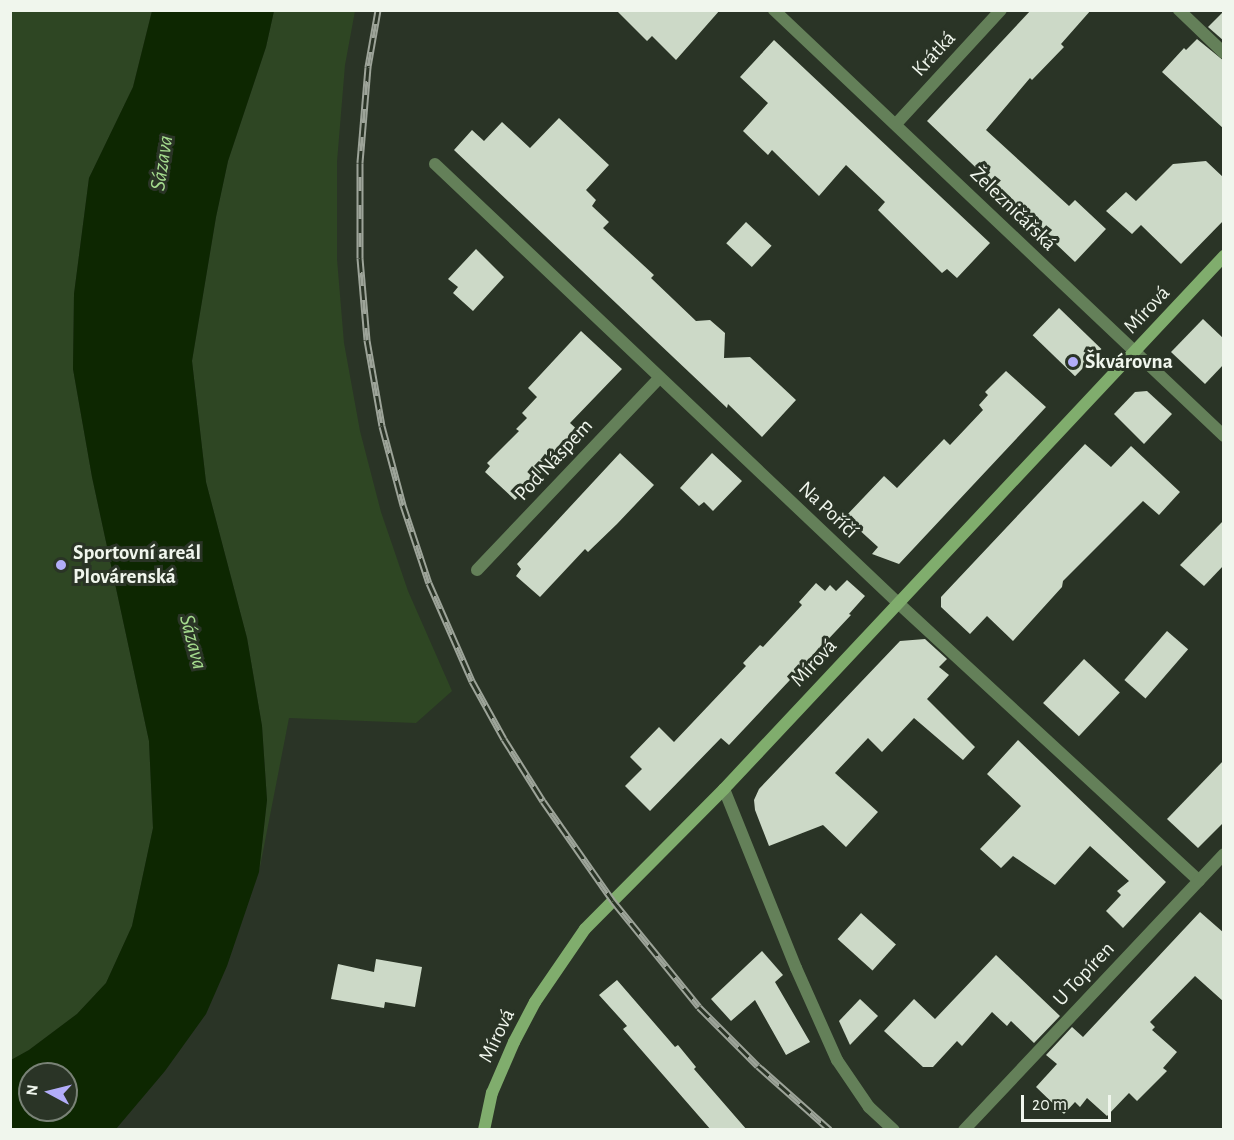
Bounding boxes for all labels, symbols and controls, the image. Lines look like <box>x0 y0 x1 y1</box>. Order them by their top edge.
street label: Krátká <box>907 26 961 82</box>
water label: Sázava <box>145 133 179 193</box>
street label: Železničářská <box>965 162 1061 256</box>
street label: Mírová <box>1118 281 1176 339</box>
place label: Škvárovna <box>1085 349 1173 375</box>
marker: Škvárovna <box>1066 355 1080 369</box>
street label: Pod Náspem <box>510 414 598 506</box>
street label: Na Poříčí <box>793 476 863 544</box>
place label: Sportovní areál Plovárenská <box>73 540 201 590</box>
marker: Sportovní areál Plovárenská <box>54 558 68 572</box>
water label: Sázava <box>173 612 213 672</box>
street label: Mírová <box>785 634 843 692</box>
street label: U Topíren <box>1048 937 1120 1011</box>
street label: Mírová <box>473 1005 521 1067</box>
north arrow <box>18 1062 78 1122</box>
scale bar <box>1024 1083 1114 1121</box>
text: N <box>24 1084 41 1097</box>
text: 20 m <box>1032 1096 1067 1114</box>

